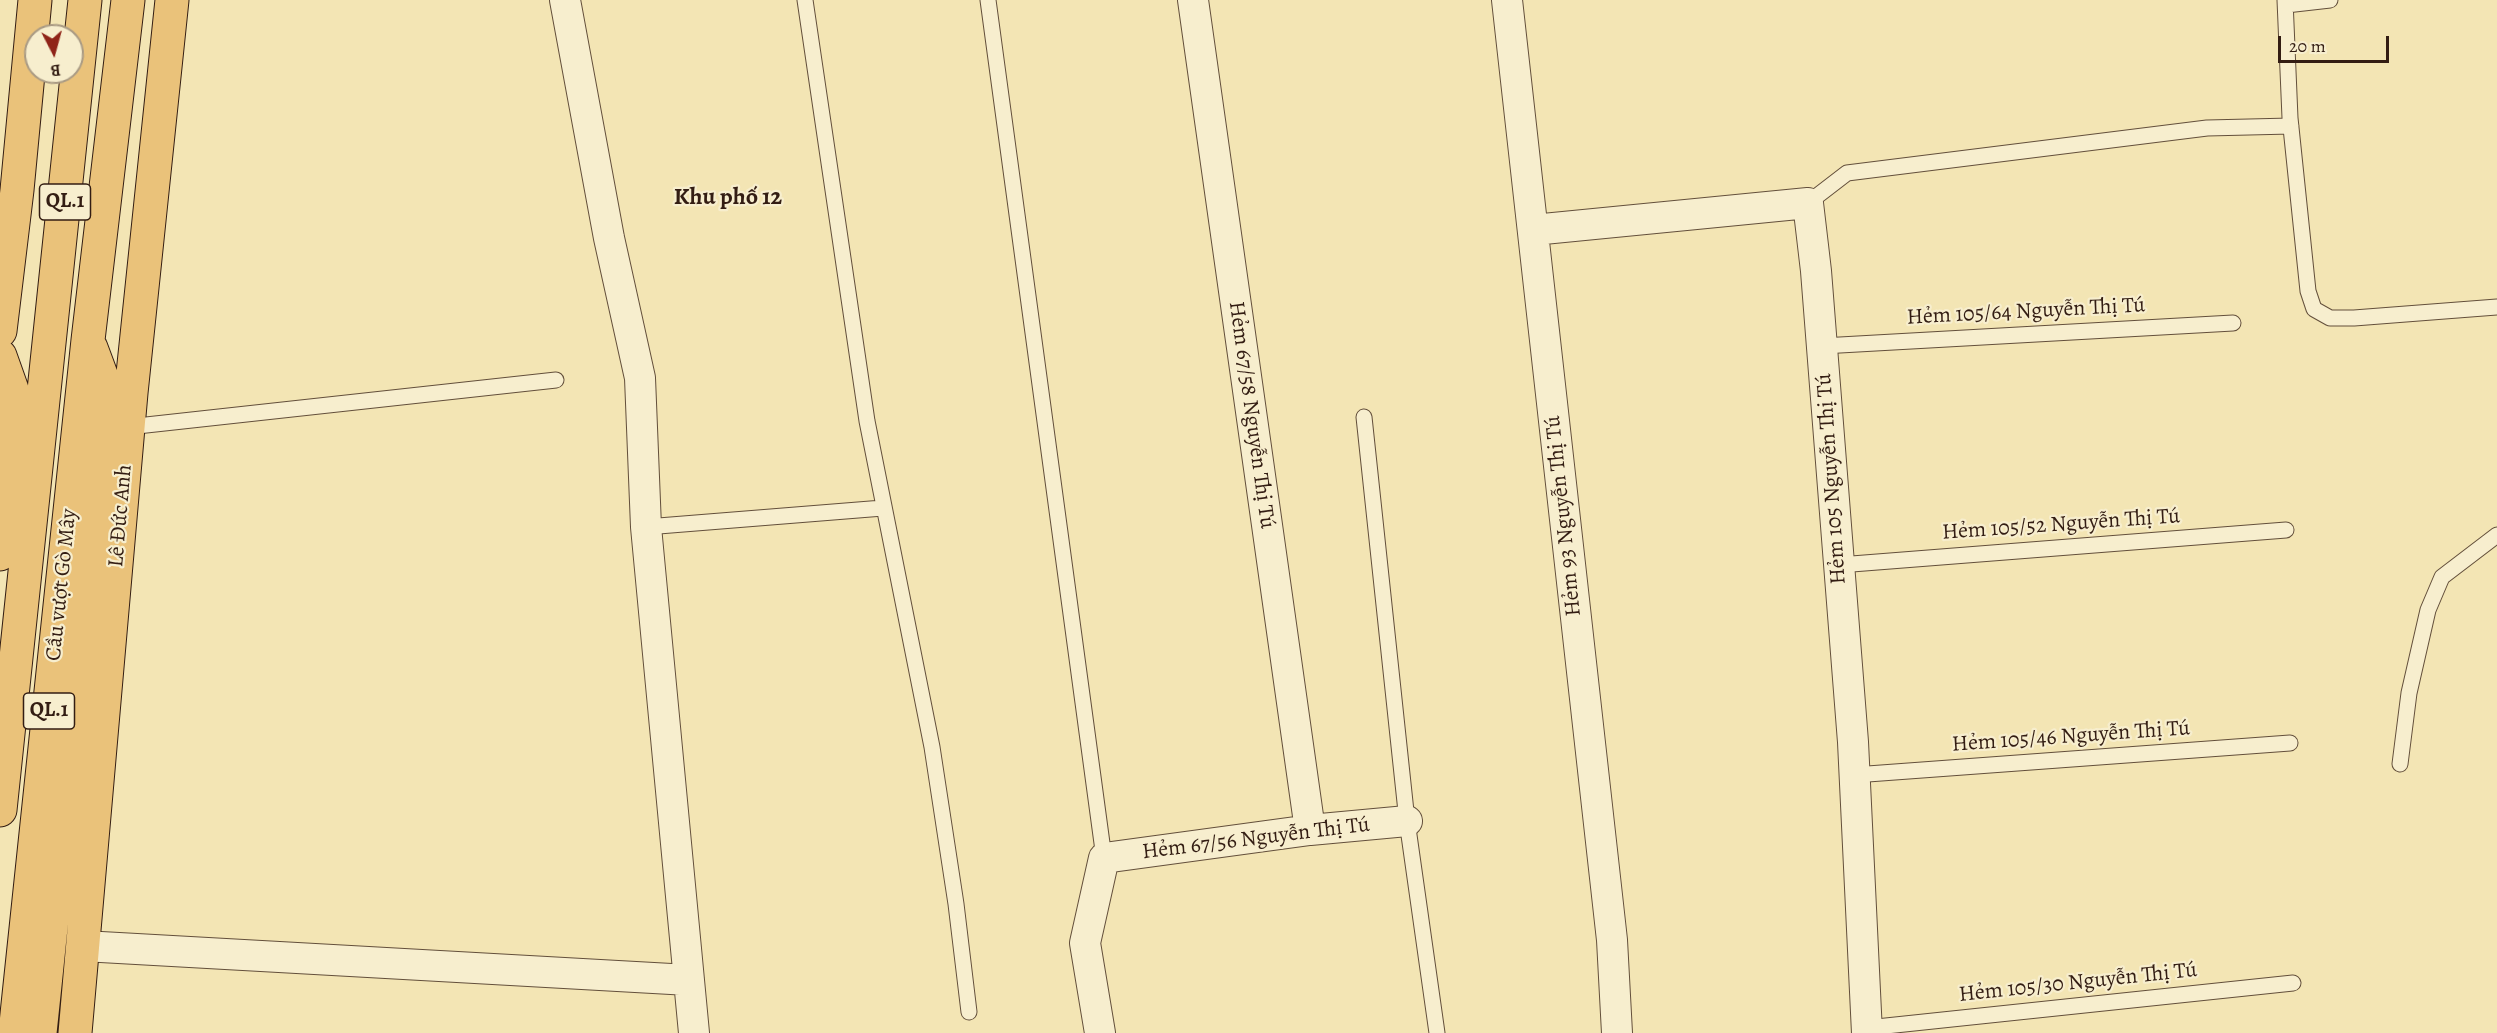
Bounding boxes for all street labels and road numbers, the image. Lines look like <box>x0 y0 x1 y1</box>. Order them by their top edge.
road number: QL.1 <box>40 184 90 220</box>
street label: Hẻm 105/64 Nguyễn Thị Tú <box>1906 293 2146 331</box>
street label: Hẻm 67/58 Nguyễn Thị Tú <box>1222 300 1280 530</box>
street label: Hẻm 105 Nguyễn Thị Tú <box>1811 373 1853 585</box>
street label: Hẻm 93 Nguyễn Thị Tú <box>1540 414 1588 618</box>
street label: Lê Đức Anh <box>103 464 139 568</box>
street label: Hẻm 105/52 Nguyễn Thị Tú <box>1941 504 2181 546</box>
street label: Cầu vượt Gò Mây <box>41 508 83 662</box>
road number: QL.1 <box>23 693 74 729</box>
street label: Hẻm 105/46 Nguyễn Thị Tú <box>1951 716 2191 758</box>
street label: Hẻm 67/56 Nguyễn Thị Tú <box>1141 812 1371 866</box>
street label: Hẻm 105/30 Nguyễn Thị Tú <box>1958 957 2198 1009</box>

